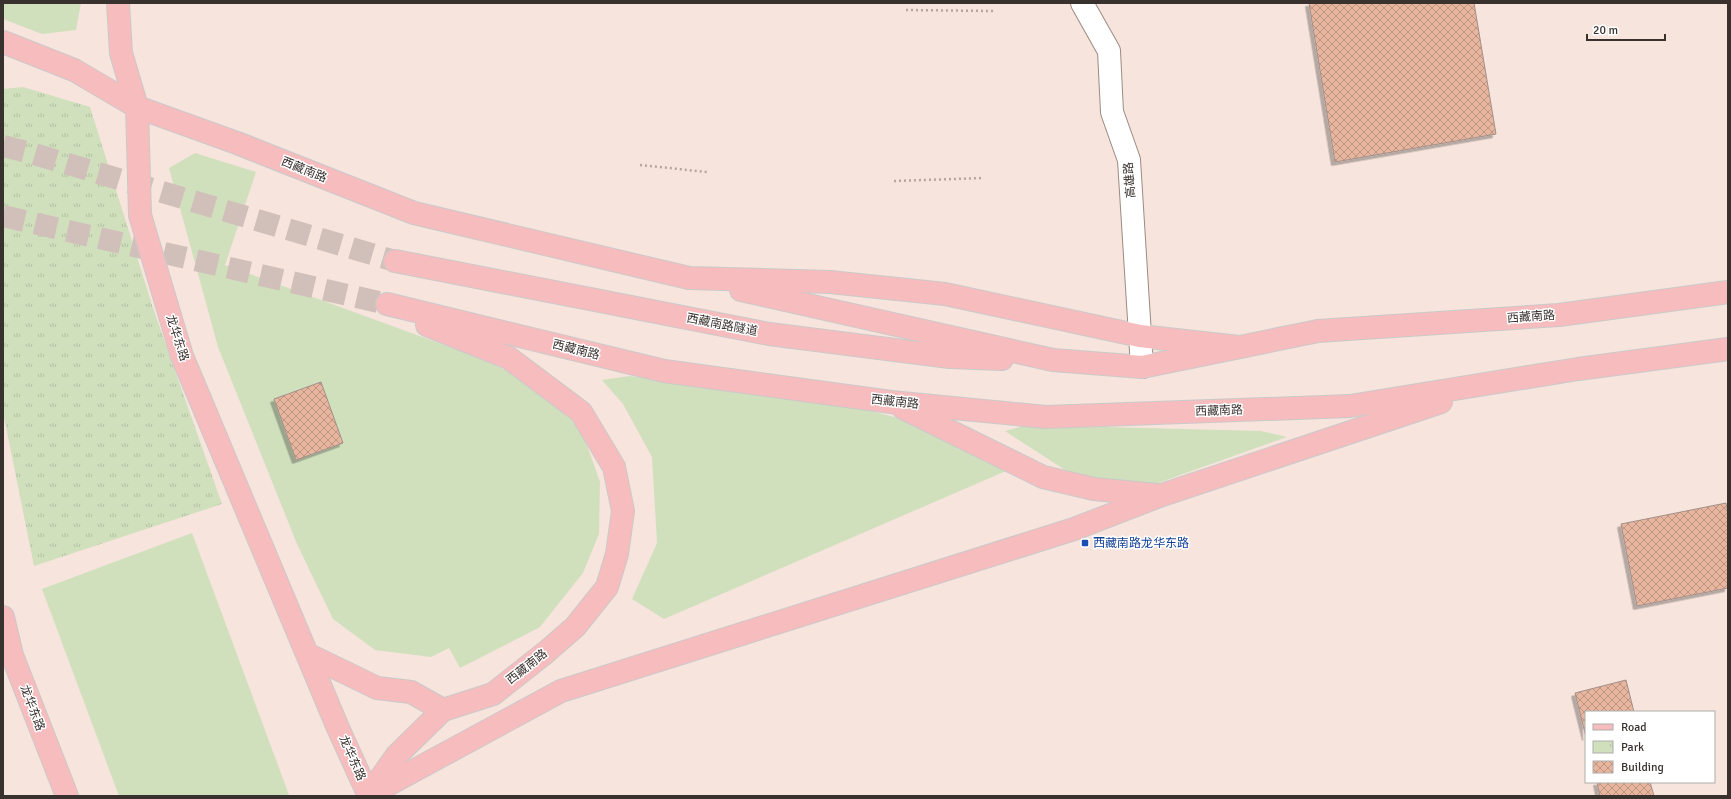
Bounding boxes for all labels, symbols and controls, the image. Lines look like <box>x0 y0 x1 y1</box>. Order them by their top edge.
scale bar <box>1587 16 1665 42</box>
text: 20 m <box>1593 23 1618 38</box>
street label: 西藏南路 <box>279 154 329 186</box>
street label: 高雄路 <box>1121 161 1139 199</box>
street label: 西藏南路 <box>1507 308 1555 326</box>
street label: 西藏南路隧道 <box>685 311 759 339</box>
street label: 龙华东路 <box>162 313 192 363</box>
street label: 西藏南路 <box>551 337 601 363</box>
street label: 西藏南路 <box>870 392 920 412</box>
street label: 西藏南路 <box>1195 403 1243 419</box>
place label: 西藏南路龙华东路 <box>1093 536 1189 551</box>
marker: 西藏南路龙华东路 <box>1080 538 1090 548</box>
street label: 西藏南路 <box>503 646 551 688</box>
street label: 龙华东路 <box>16 683 48 733</box>
legend <box>1585 711 1715 783</box>
text: Road <box>1621 720 1647 735</box>
street label: 龙华东路 <box>335 733 369 783</box>
text: Park <box>1621 740 1644 755</box>
text: Building <box>1621 760 1664 775</box>

